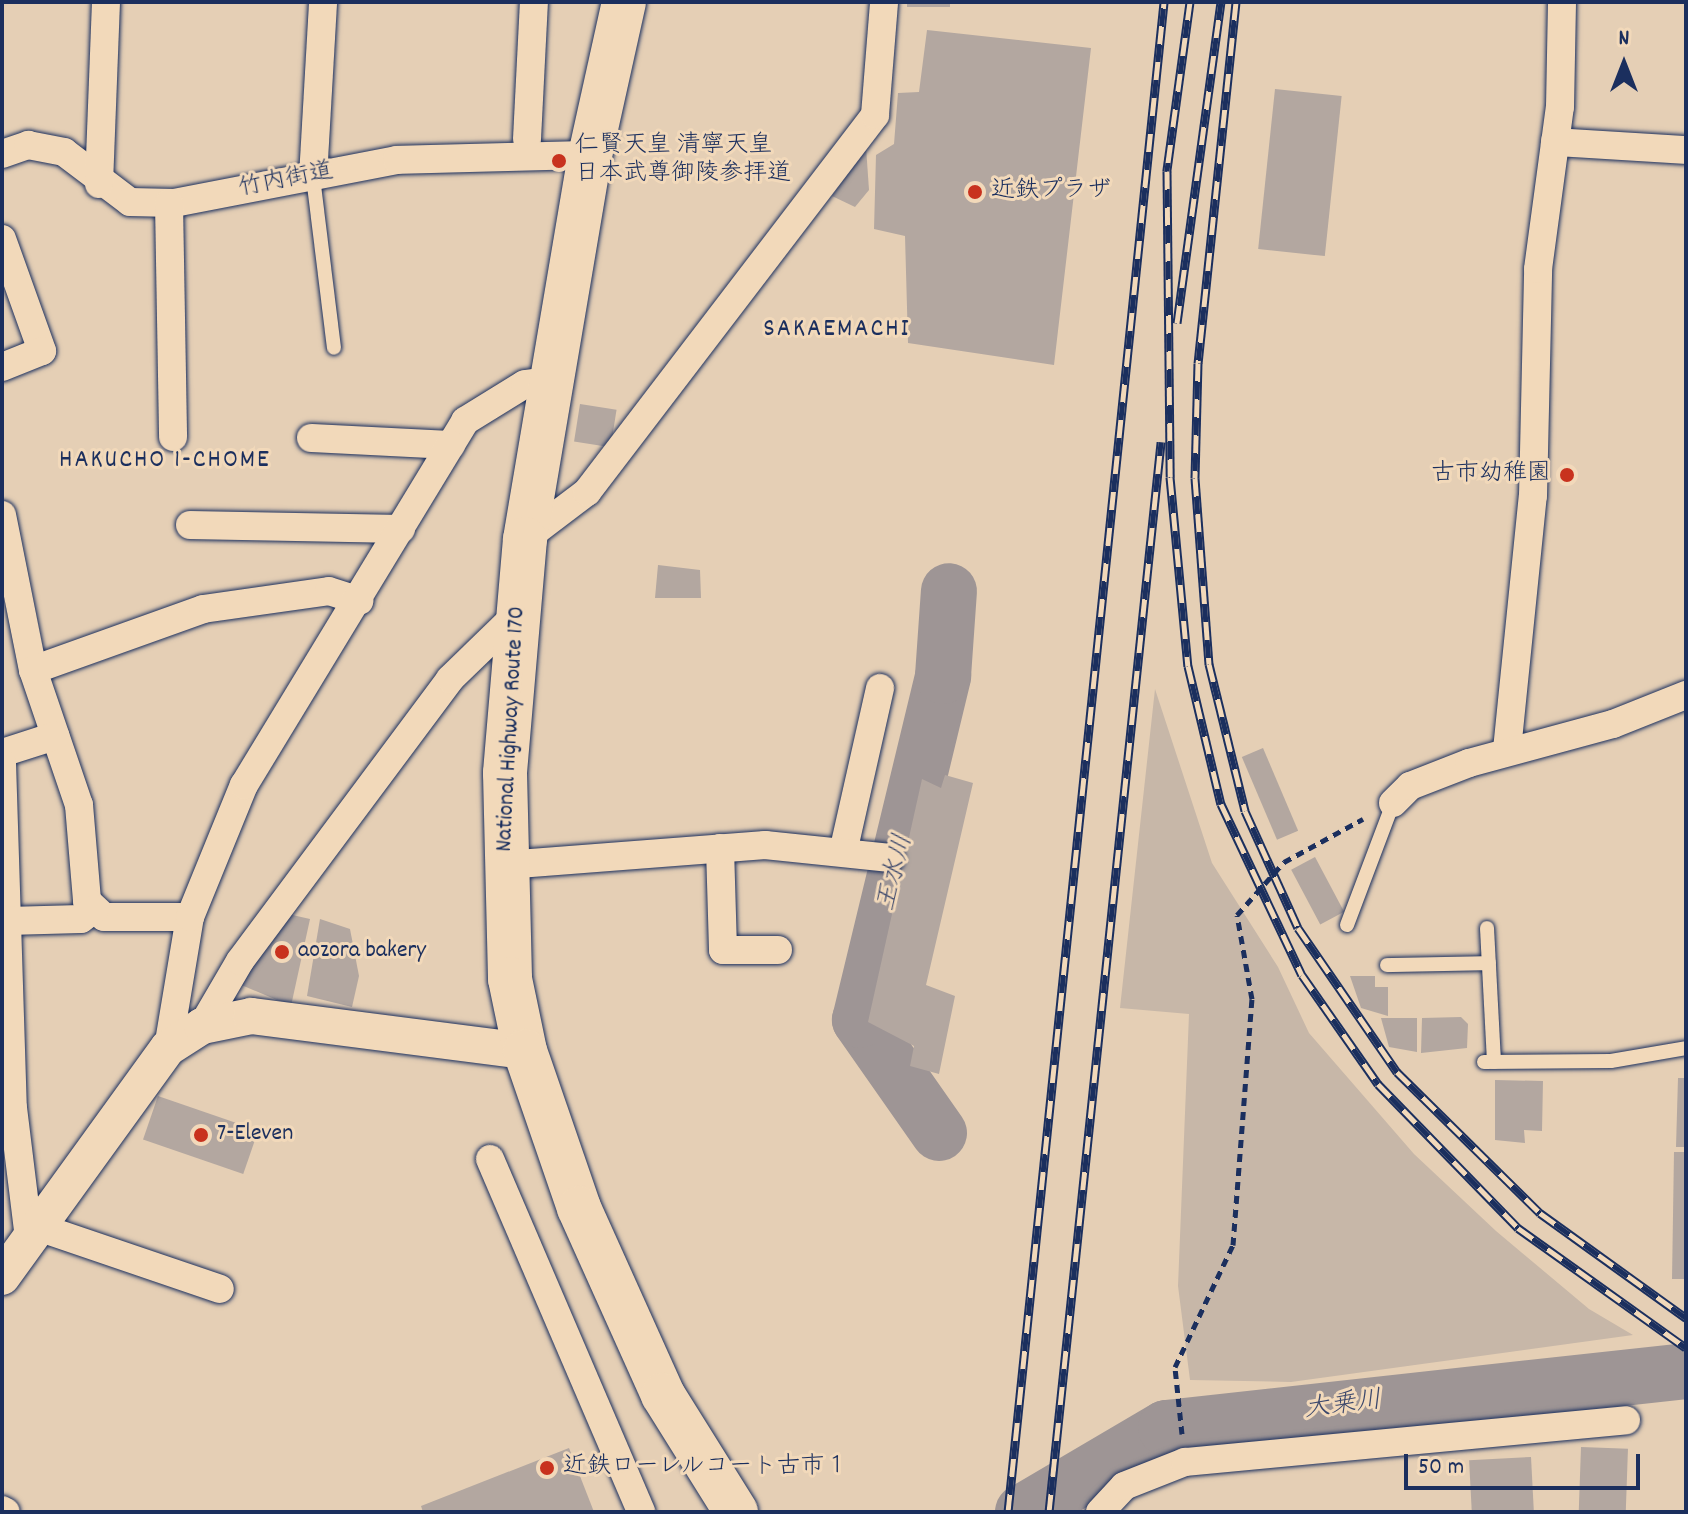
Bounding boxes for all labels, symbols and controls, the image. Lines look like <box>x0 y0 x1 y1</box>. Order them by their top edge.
north arrow <box>1584 24 1664 104</box>
text: N <box>1619 24 1629 55</box>
place label: 仁賢天皇 清寧天皇 日本武尊御陵参拝道 <box>575 133 791 189</box>
marker: 仁賢天皇 清寧天皇 日本武尊御陵参拝道 <box>550 152 568 170</box>
street label: 竹内街道 <box>236 158 336 204</box>
place label: 近鉄プラザ <box>991 178 1111 206</box>
marker: 近鉄プラザ <box>966 183 984 201</box>
district label: SAKAEMACHI <box>763 314 911 346</box>
district label: HAKUCHO 1-CHOME <box>59 445 271 477</box>
place label: 古市幼稚園 <box>1431 461 1551 489</box>
marker: 古市幼稚園 <box>1558 466 1576 484</box>
street label: National Highway Route 170 <box>491 605 533 853</box>
water label: 王水川 <box>871 831 921 915</box>
place label: aozora bakery <box>298 938 426 966</box>
marker: aozora bakery <box>273 943 291 961</box>
place label: 7-Eleven <box>217 1121 293 1149</box>
marker: 7-Eleven <box>192 1126 210 1144</box>
water label: 大乗川 <box>1302 1386 1384 1426</box>
scale bar <box>1408 1438 1644 1488</box>
text: 50 m <box>1418 1451 1464 1485</box>
place label: 近鉄ローレルコート古市１ <box>563 1454 851 1482</box>
marker: 近鉄ローレルコート古市１ <box>538 1459 556 1477</box>

